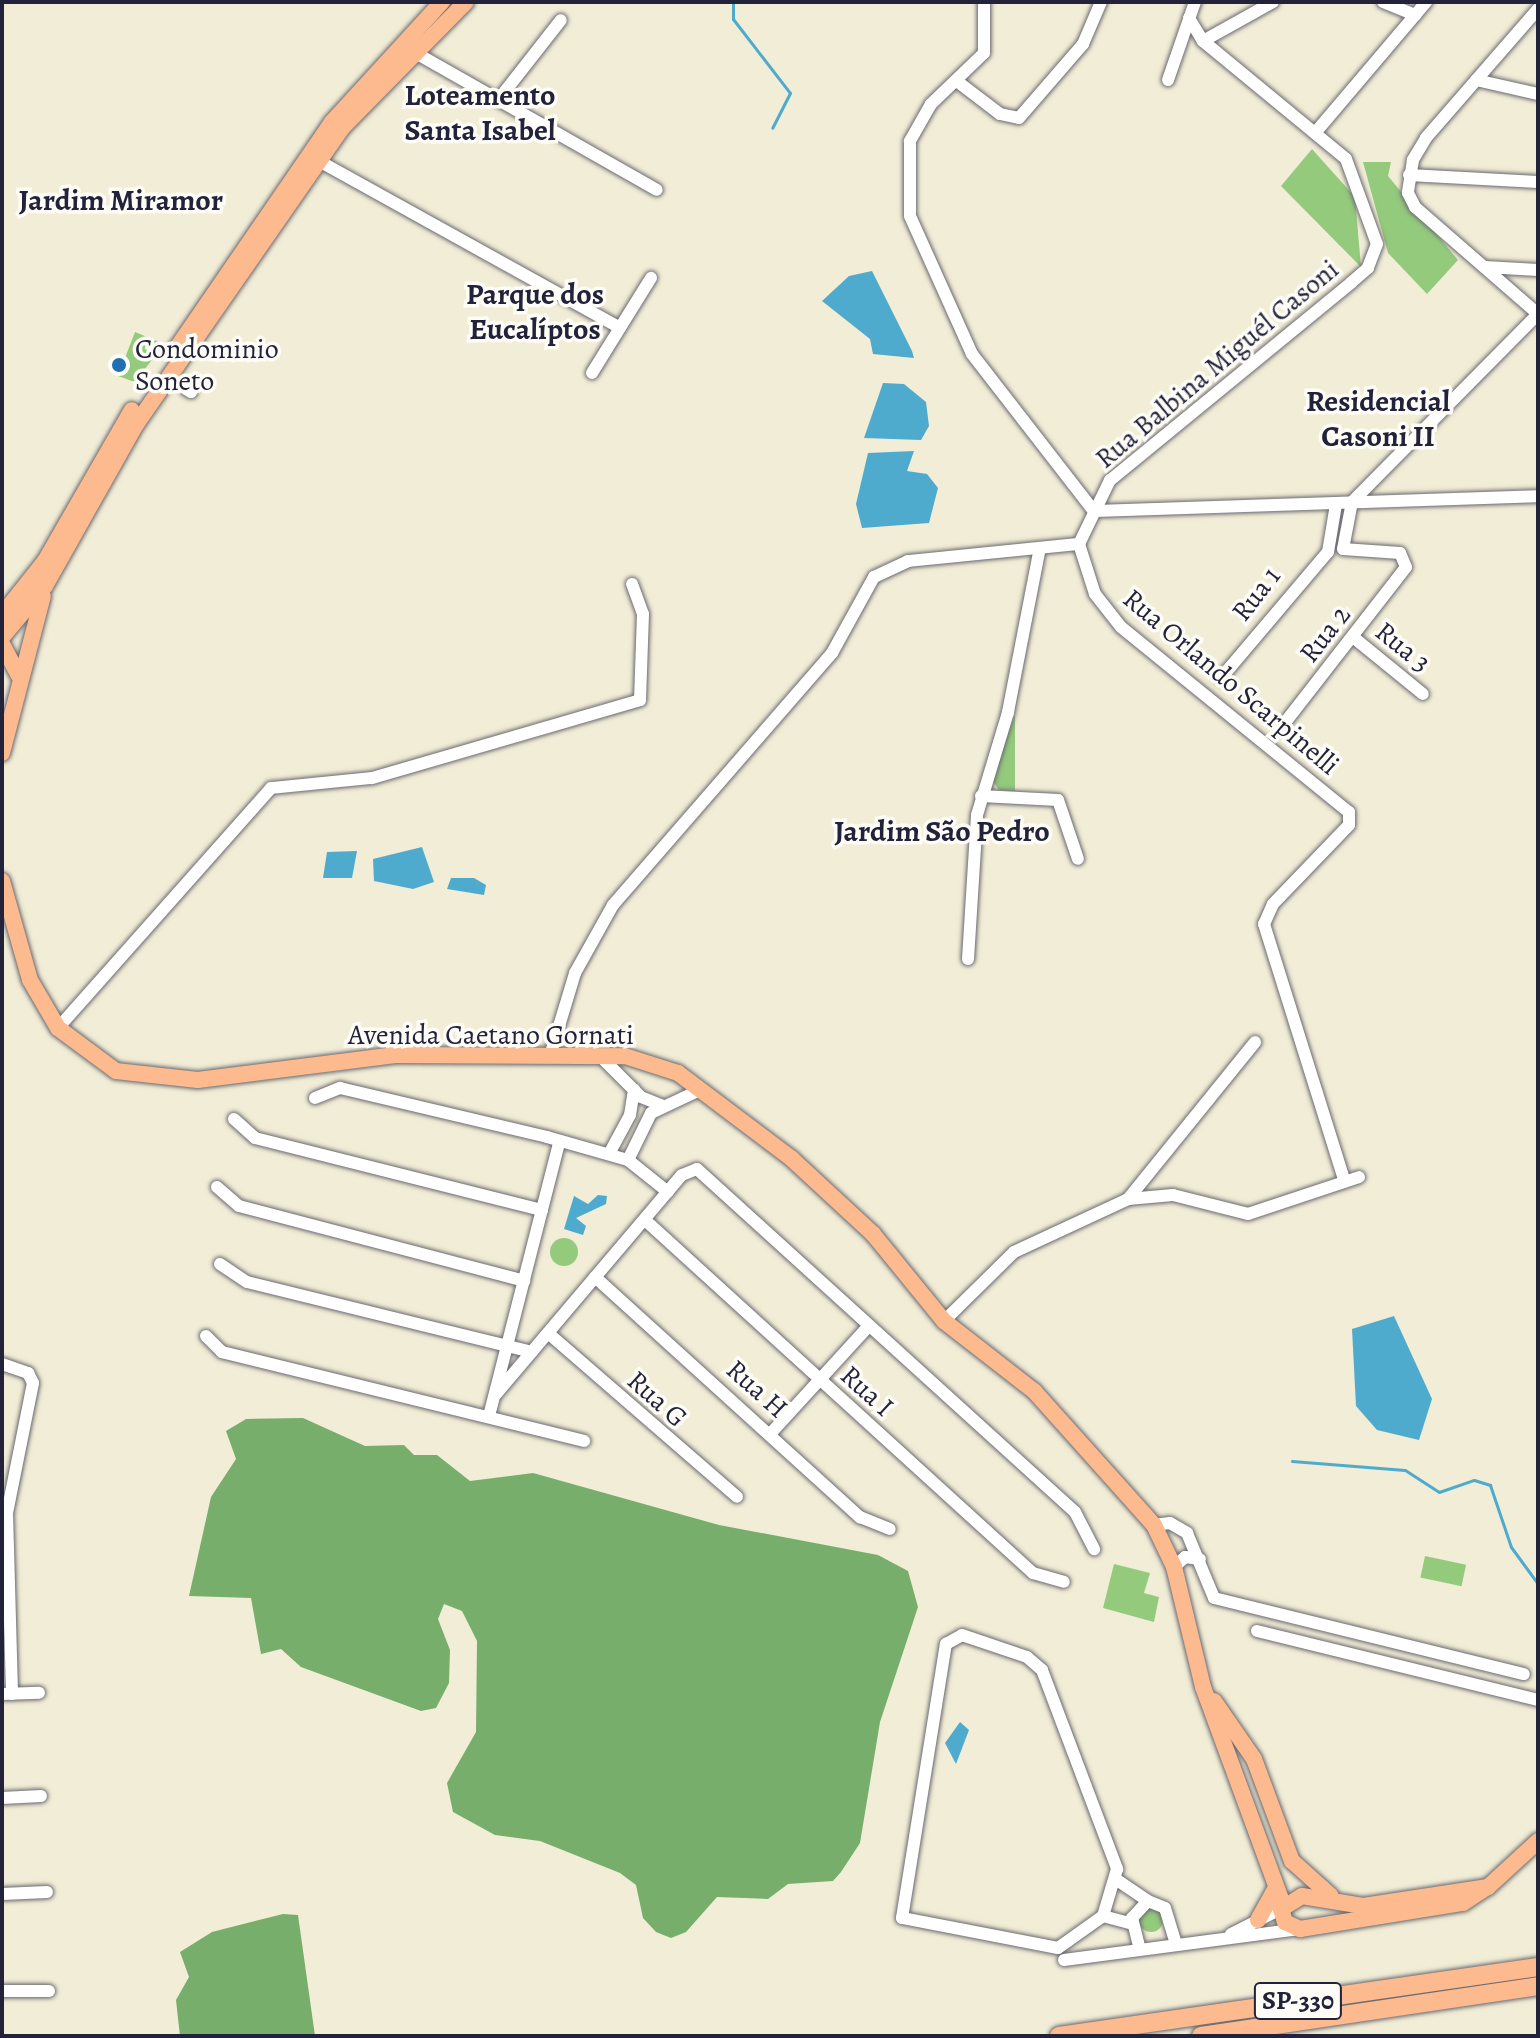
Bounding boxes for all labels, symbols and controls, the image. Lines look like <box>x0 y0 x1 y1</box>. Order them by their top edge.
district label: Loteamento Santa Isabel <box>404 77 556 148</box>
district label: Jardim Miramor <box>19 182 223 218</box>
street label: Rua Balbina Miguél Casoni <box>1089 252 1345 476</box>
district label: Parque dos Eucalíptos <box>466 276 604 346</box>
place label: Condominio Soneto <box>135 332 279 398</box>
marker: Condominio Soneto <box>110 356 128 374</box>
district label: Residencial Casoni II <box>1306 383 1450 454</box>
street label: Rua 1 <box>1224 560 1288 628</box>
street label: Rua Orlando Scarpinelli <box>1116 582 1346 782</box>
street label: Rua 2 <box>1292 599 1358 669</box>
street label: Rua 3 <box>1368 615 1438 679</box>
district label: Jardim São Pedro <box>834 813 1050 849</box>
street label: Avenida Caetano Gornati <box>348 1018 634 1052</box>
street label: Rua H <box>719 1353 795 1425</box>
street label: Rua I <box>833 1358 901 1424</box>
street label: Rua G <box>620 1364 694 1434</box>
road number: SP-330 <box>1252 1979 1344 2023</box>

